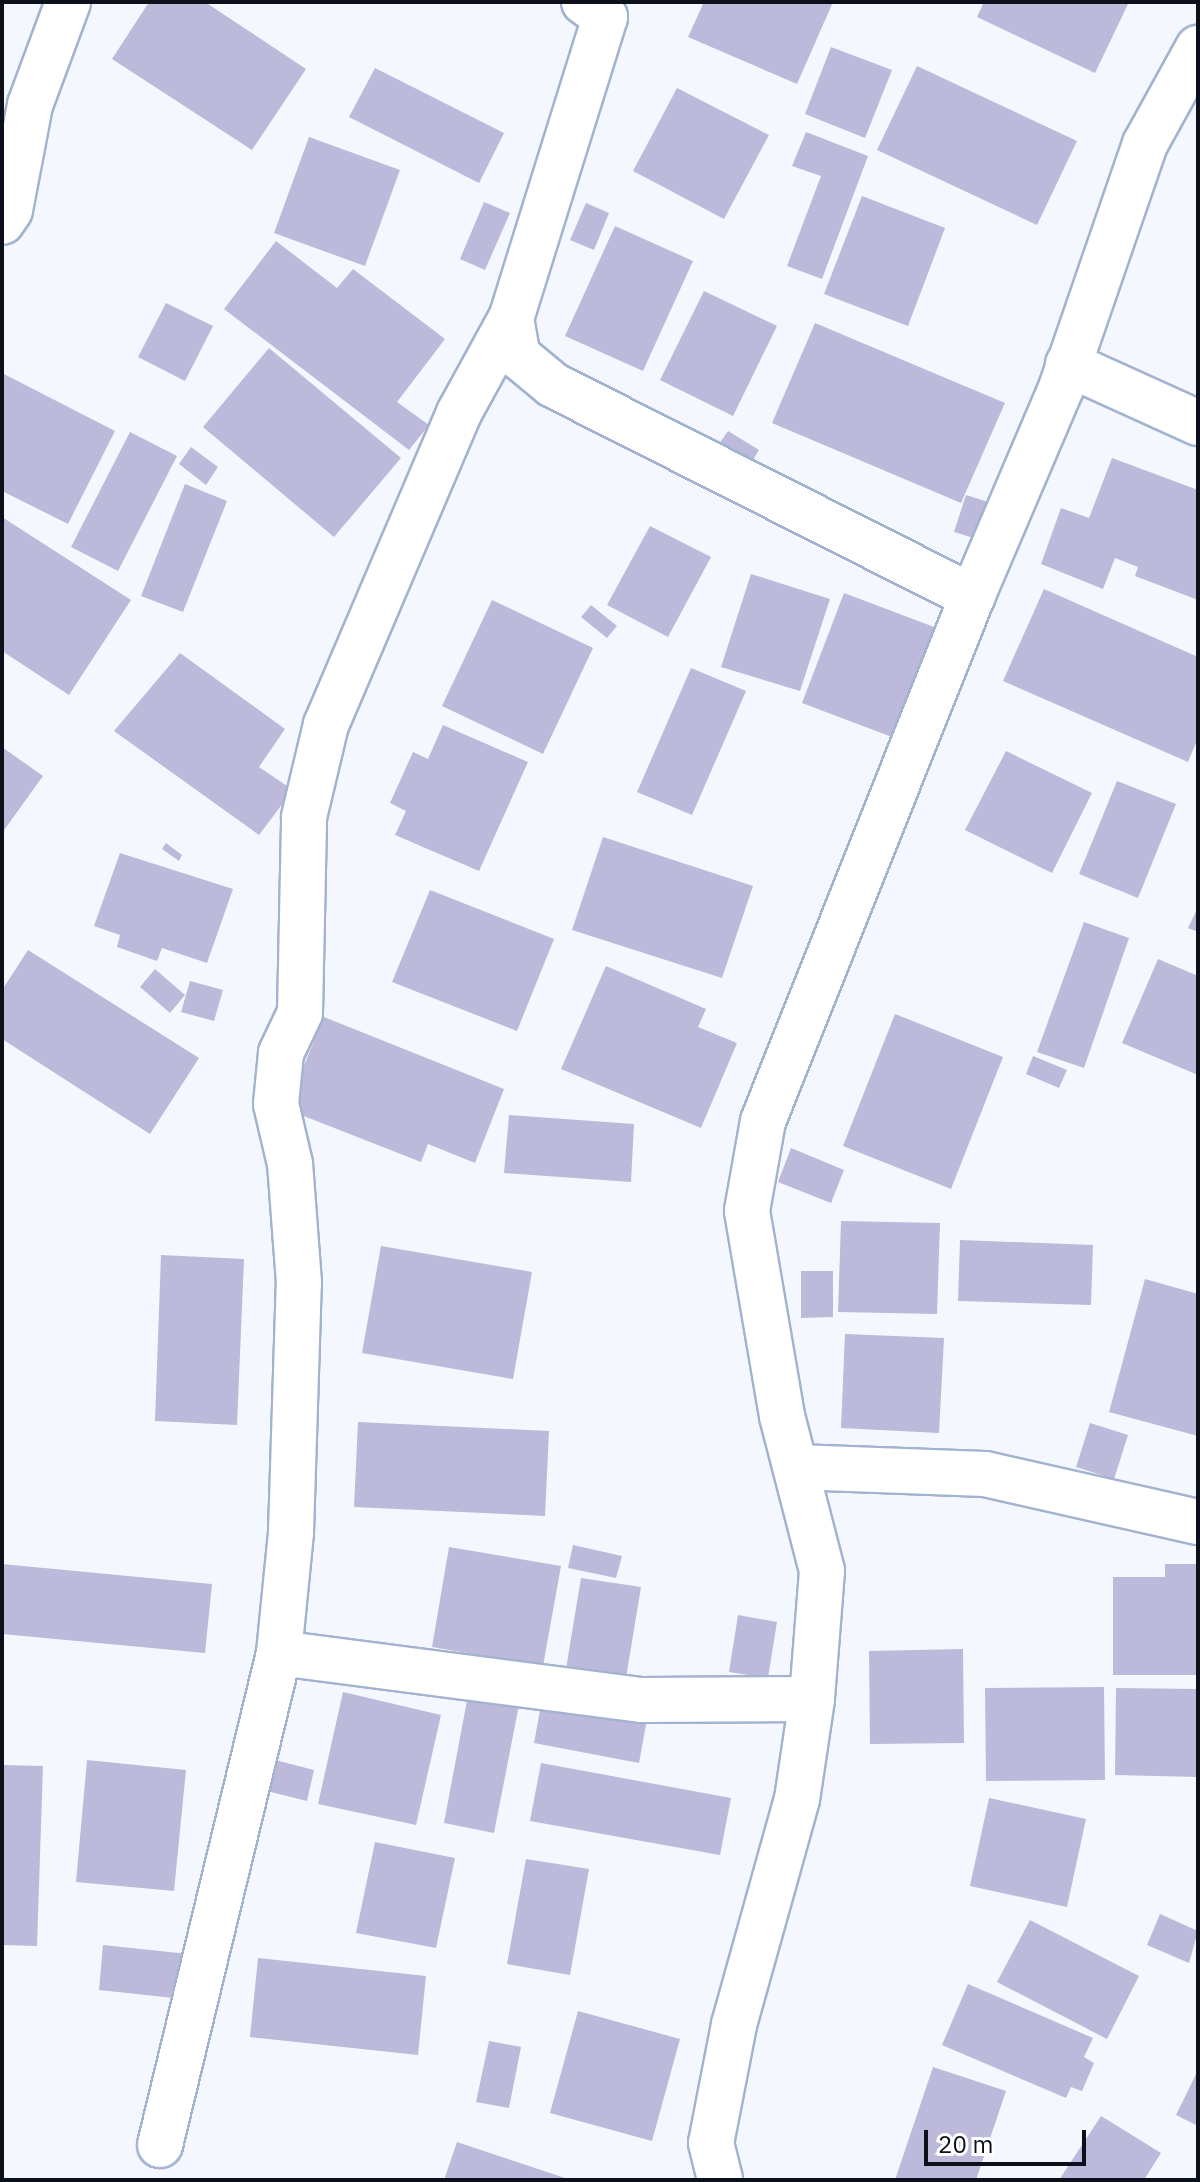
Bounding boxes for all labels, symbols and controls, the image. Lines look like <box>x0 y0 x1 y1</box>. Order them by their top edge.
scale bar <box>928 2114 1090 2164</box>
text: 20 m <box>938 2128 993 2160</box>

